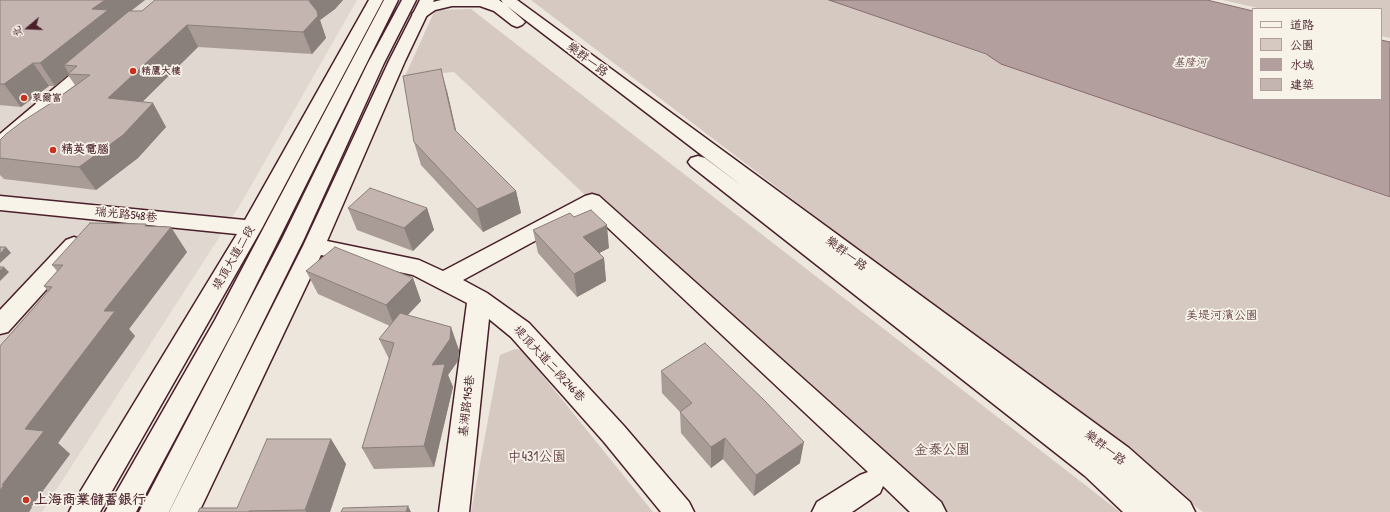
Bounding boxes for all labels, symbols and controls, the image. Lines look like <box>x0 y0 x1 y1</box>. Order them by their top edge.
north arrow <box>8 8 48 48</box>
legend <box>1252 8 1382 100</box>
text: 道路 <box>1290 16 1314 33</box>
text: 北 <box>8 24 25 39</box>
text: 公園 <box>1290 36 1314 53</box>
street label: 樂群一路 <box>563 40 611 80</box>
water label: 基隆河 <box>1174 56 1206 70</box>
text: 水域 <box>1290 56 1314 73</box>
place label: 精鷹大樓 <box>141 65 181 77</box>
marker: 精鷹大樓 <box>128 66 138 76</box>
text: 建築 <box>1290 76 1314 93</box>
place label: 萊爾富 <box>32 92 62 104</box>
marker: 萊爾富 <box>19 93 29 103</box>
place label: 精英電腦 <box>61 143 109 157</box>
marker: 精英電腦 <box>48 145 58 155</box>
street label: 瑞光路548巷 <box>94 205 158 225</box>
street label: 堤頂大道二段 <box>210 223 258 293</box>
street label: 樂群一路 <box>822 234 870 274</box>
park label: 美堤河濱公園 <box>1186 309 1258 323</box>
street label: 堤頂大道二段246巷 <box>510 323 588 405</box>
street label: 基湖路145巷 <box>456 374 478 438</box>
street label: 樂群一路 <box>1082 428 1128 468</box>
park label: 金泰公園 <box>914 442 970 458</box>
park label: 中431公園 <box>508 449 566 465</box>
place label: 上海商業儲蓄銀行 <box>34 492 146 508</box>
marker: 上海商業儲蓄銀行 <box>21 495 31 505</box>

